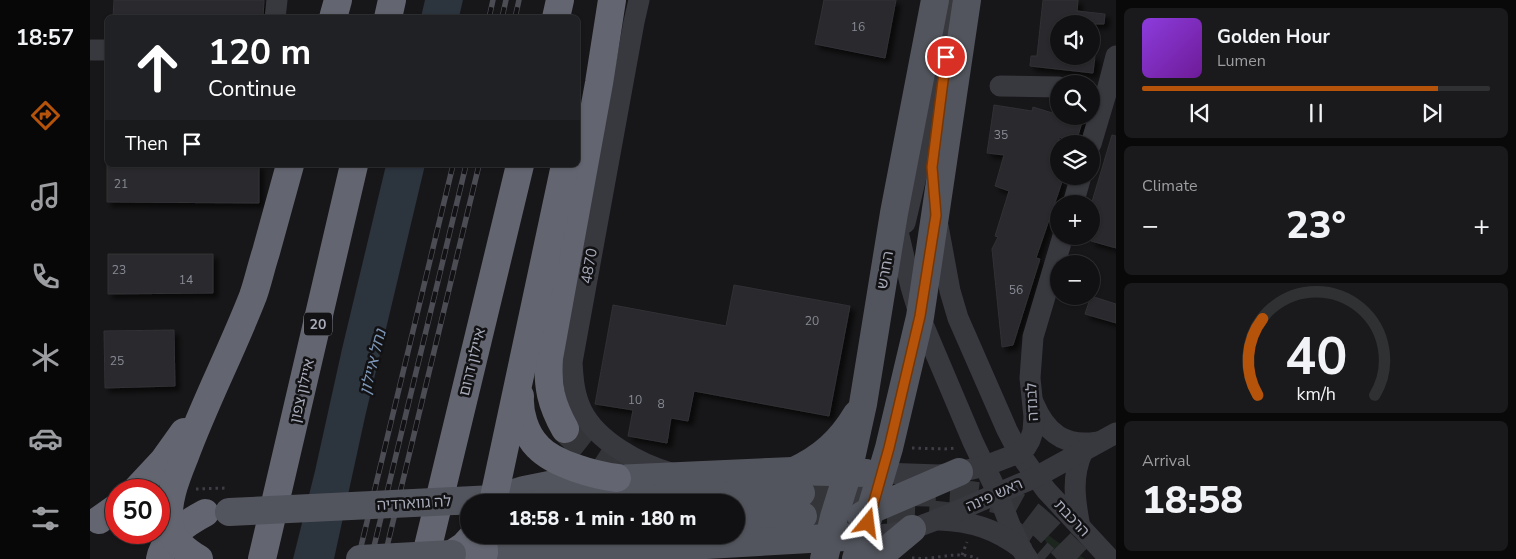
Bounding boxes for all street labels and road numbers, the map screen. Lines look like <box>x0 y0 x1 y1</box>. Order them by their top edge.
street label: 4870 <box>576 247 602 285</box>
street label: החרש <box>872 249 898 291</box>
road number: 20 <box>304 312 332 336</box>
street label: איילון דרום <box>454 326 490 398</box>
street label: איילון צפון <box>285 357 319 425</box>
street label: לבנדה <box>1021 382 1043 422</box>
street label: ראש פינה <box>962 474 1026 516</box>
street label: לה גווארדיה <box>376 491 452 515</box>
street label: הרכבת <box>1050 495 1094 541</box>

